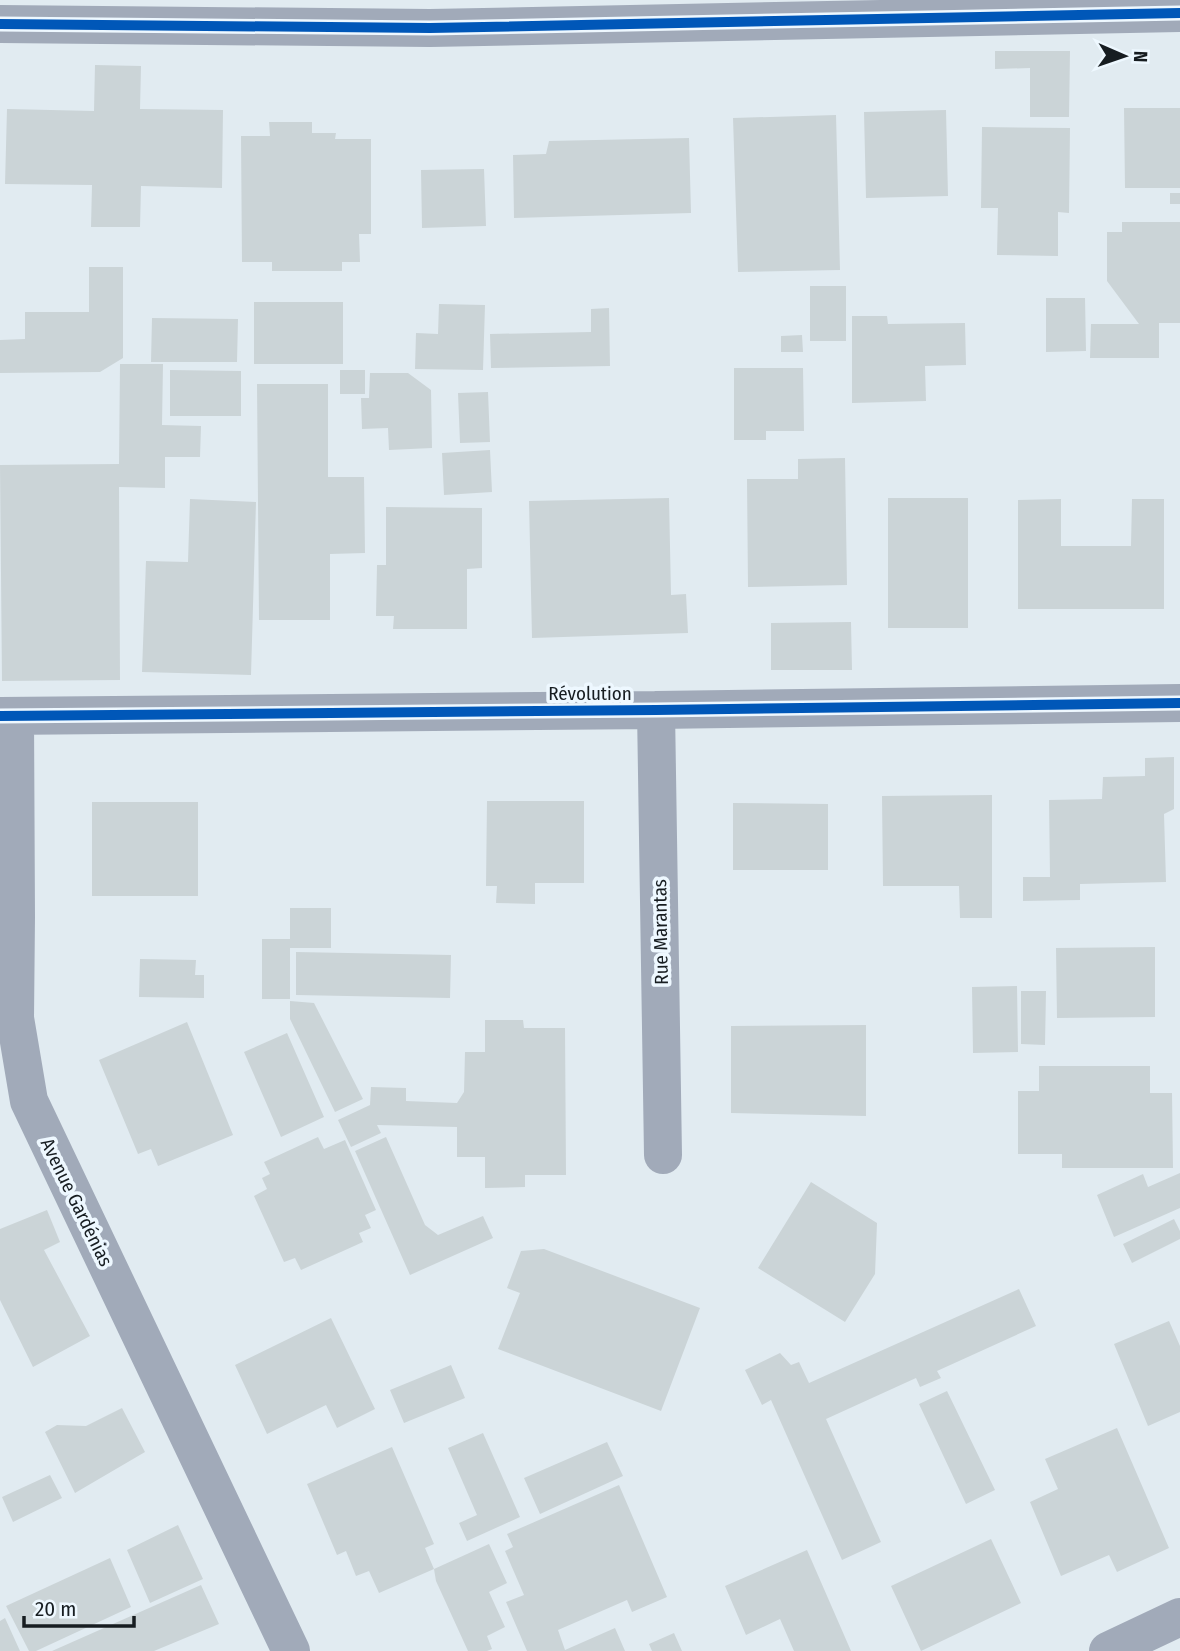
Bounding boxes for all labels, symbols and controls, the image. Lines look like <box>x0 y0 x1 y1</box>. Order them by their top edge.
north arrow <box>1089 21 1159 91</box>
text: N <box>1129 50 1152 63</box>
street label: Révolution <box>548 682 632 705</box>
street label: Rue Marantas <box>648 879 673 985</box>
street label: Avenue Gardénias <box>36 1134 117 1270</box>
scale bar <box>24 1584 135 1628</box>
text: 20 m <box>35 1596 76 1622</box>

